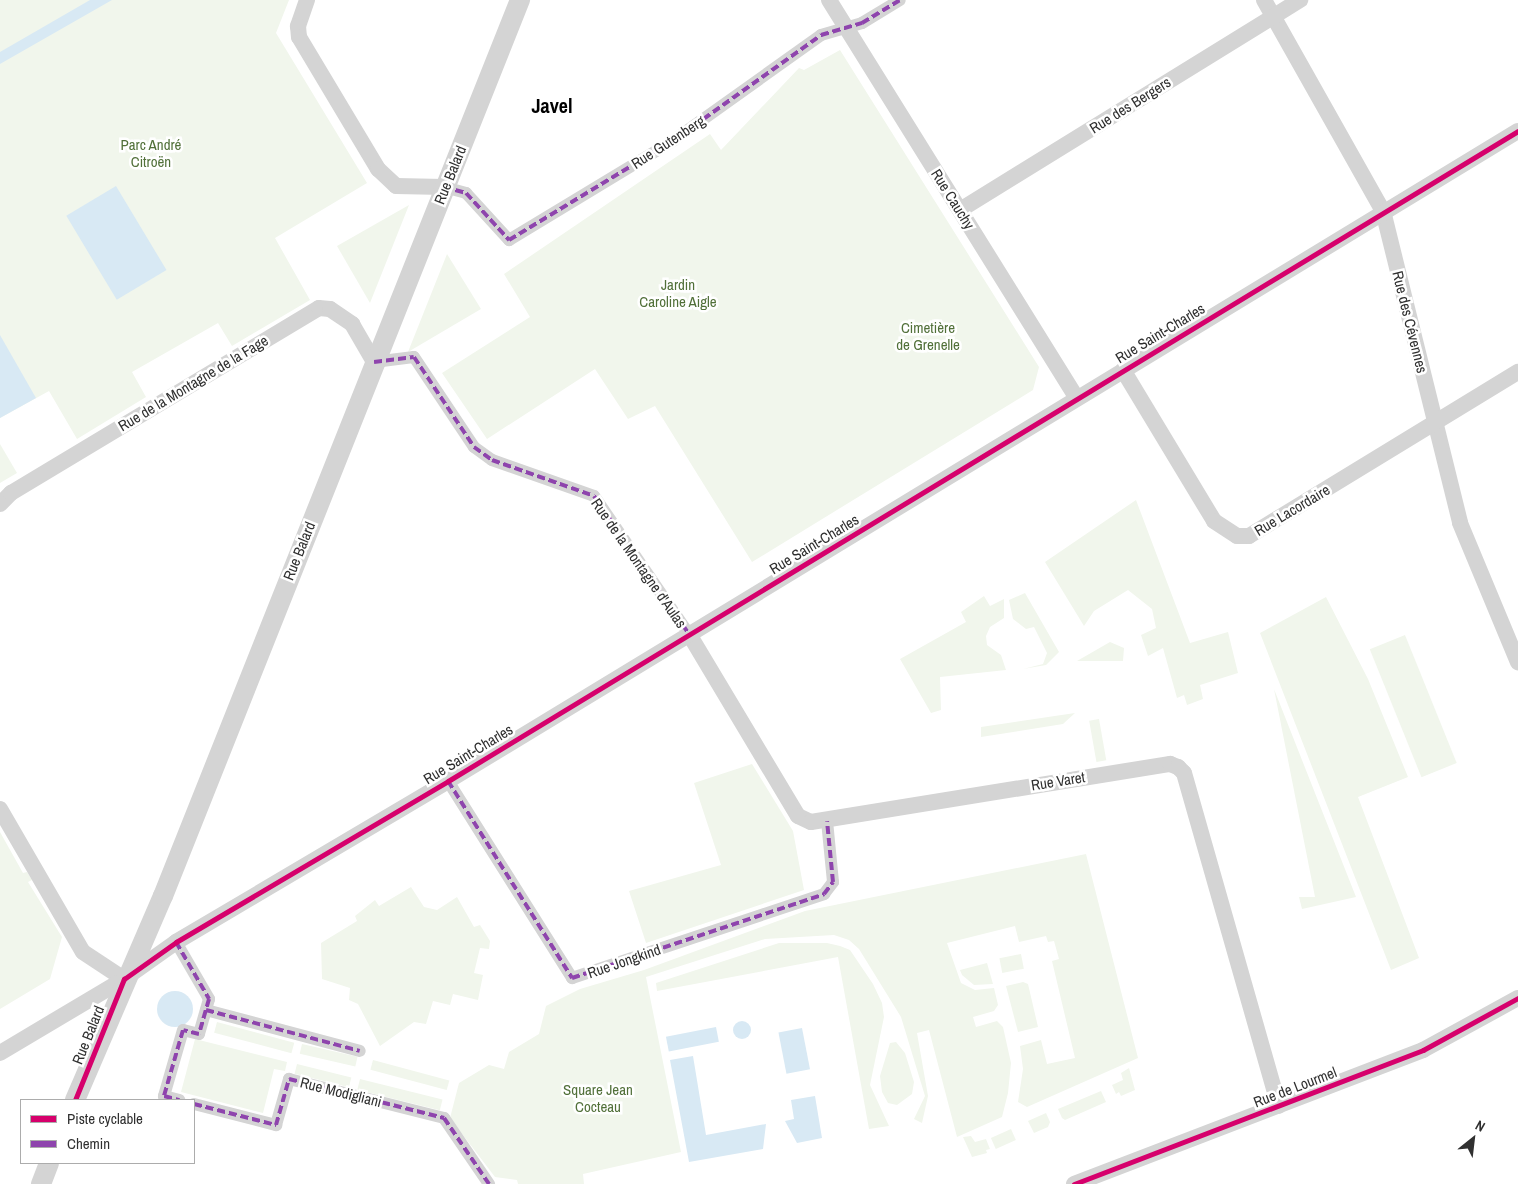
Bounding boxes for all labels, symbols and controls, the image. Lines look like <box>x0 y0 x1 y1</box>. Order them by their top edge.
street label: Rue des Bergers <box>1086 73 1174 137</box>
district label: Javel <box>531 93 573 117</box>
street label: Rue Gutenberg <box>628 112 708 172</box>
park label: Parc André Citroën <box>120 135 182 170</box>
street label: Rue Balard <box>430 143 470 207</box>
street label: Rue Cauchy <box>927 166 979 232</box>
street label: Rue des Cévennes <box>1389 269 1431 375</box>
park label: Jardin Caroline Aigle <box>639 275 717 310</box>
street label: Rue Saint-Charles <box>1112 299 1208 367</box>
park label: Cimetière de Grenelle <box>896 318 960 353</box>
street label: Rue de la Montagne de la Fage <box>115 331 271 435</box>
street label: Rue Lacordaire <box>1251 480 1333 540</box>
street label: Rue de la Montagne d'Aulas <box>587 495 691 631</box>
street label: Rue Saint-Charles <box>766 510 862 578</box>
street label: Rue Balard <box>279 519 319 583</box>
street label: Rue Saint-Charles <box>420 720 516 788</box>
street label: Rue Varet <box>1030 768 1086 794</box>
street label: Rue Jongkind <box>585 940 663 982</box>
street label: Rue Balard <box>68 1003 108 1067</box>
street label: Rue de Lourmel <box>1251 1063 1339 1111</box>
street label: Rue Modigliani <box>298 1073 384 1111</box>
park label: Square Jean Cocteau <box>563 1080 633 1115</box>
legend <box>20 1099 195 1164</box>
text: Piste cyclable <box>67 1108 143 1129</box>
north arrow <box>1448 1114 1498 1164</box>
text: N <box>1472 1116 1488 1136</box>
text: Chemin <box>67 1133 110 1154</box>

